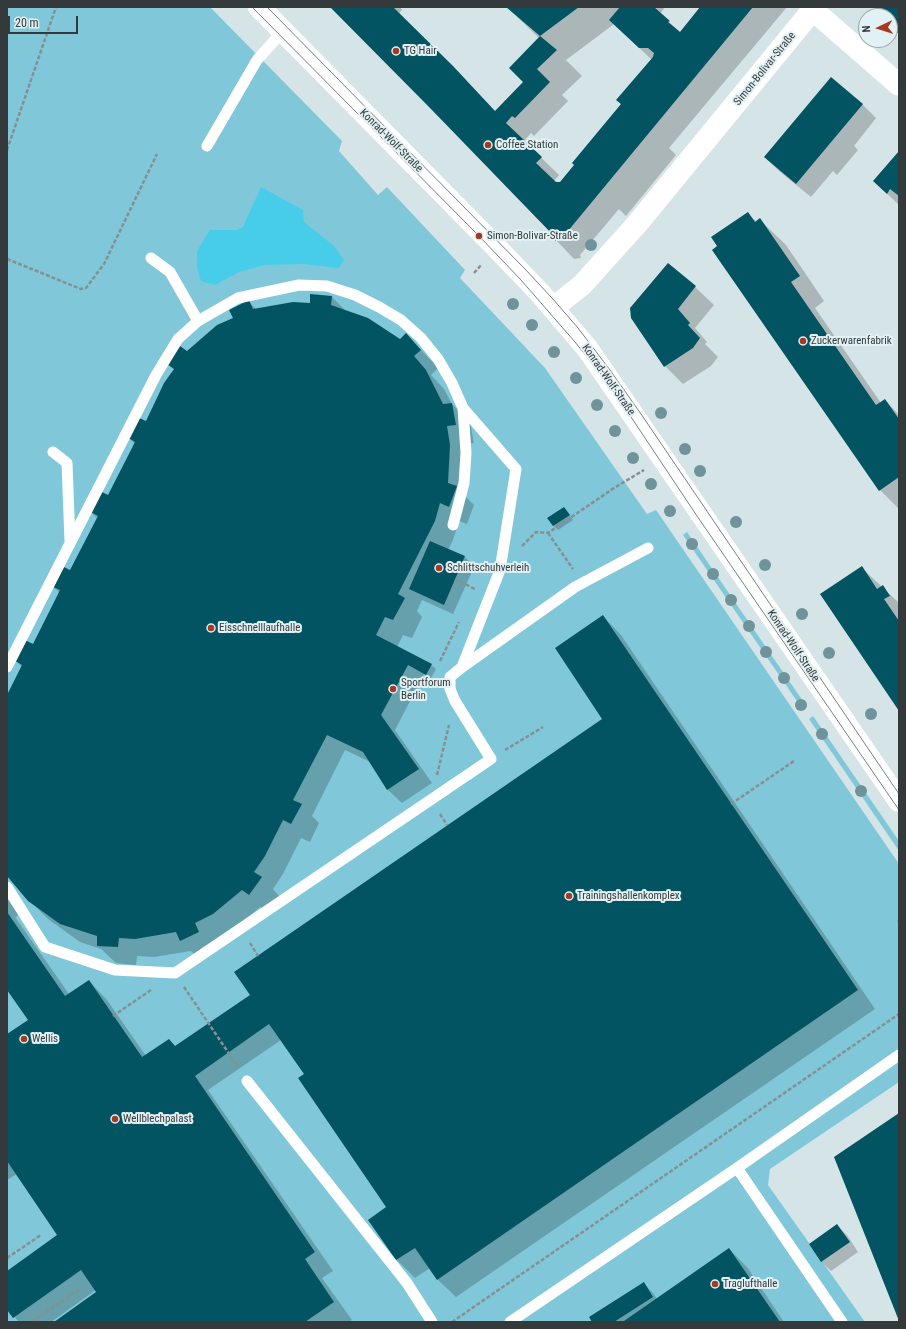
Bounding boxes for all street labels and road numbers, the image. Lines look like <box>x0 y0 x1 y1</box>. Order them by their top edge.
street label: Simon-Bolivar-Straße <box>731 30 799 108</box>
street label: Konrad-Wolf-Straße <box>357 107 425 175</box>
street label: Konrad-Wolf-Straße <box>578 342 638 418</box>
street label: Konrad-Wolf-Straße <box>764 607 822 685</box>

